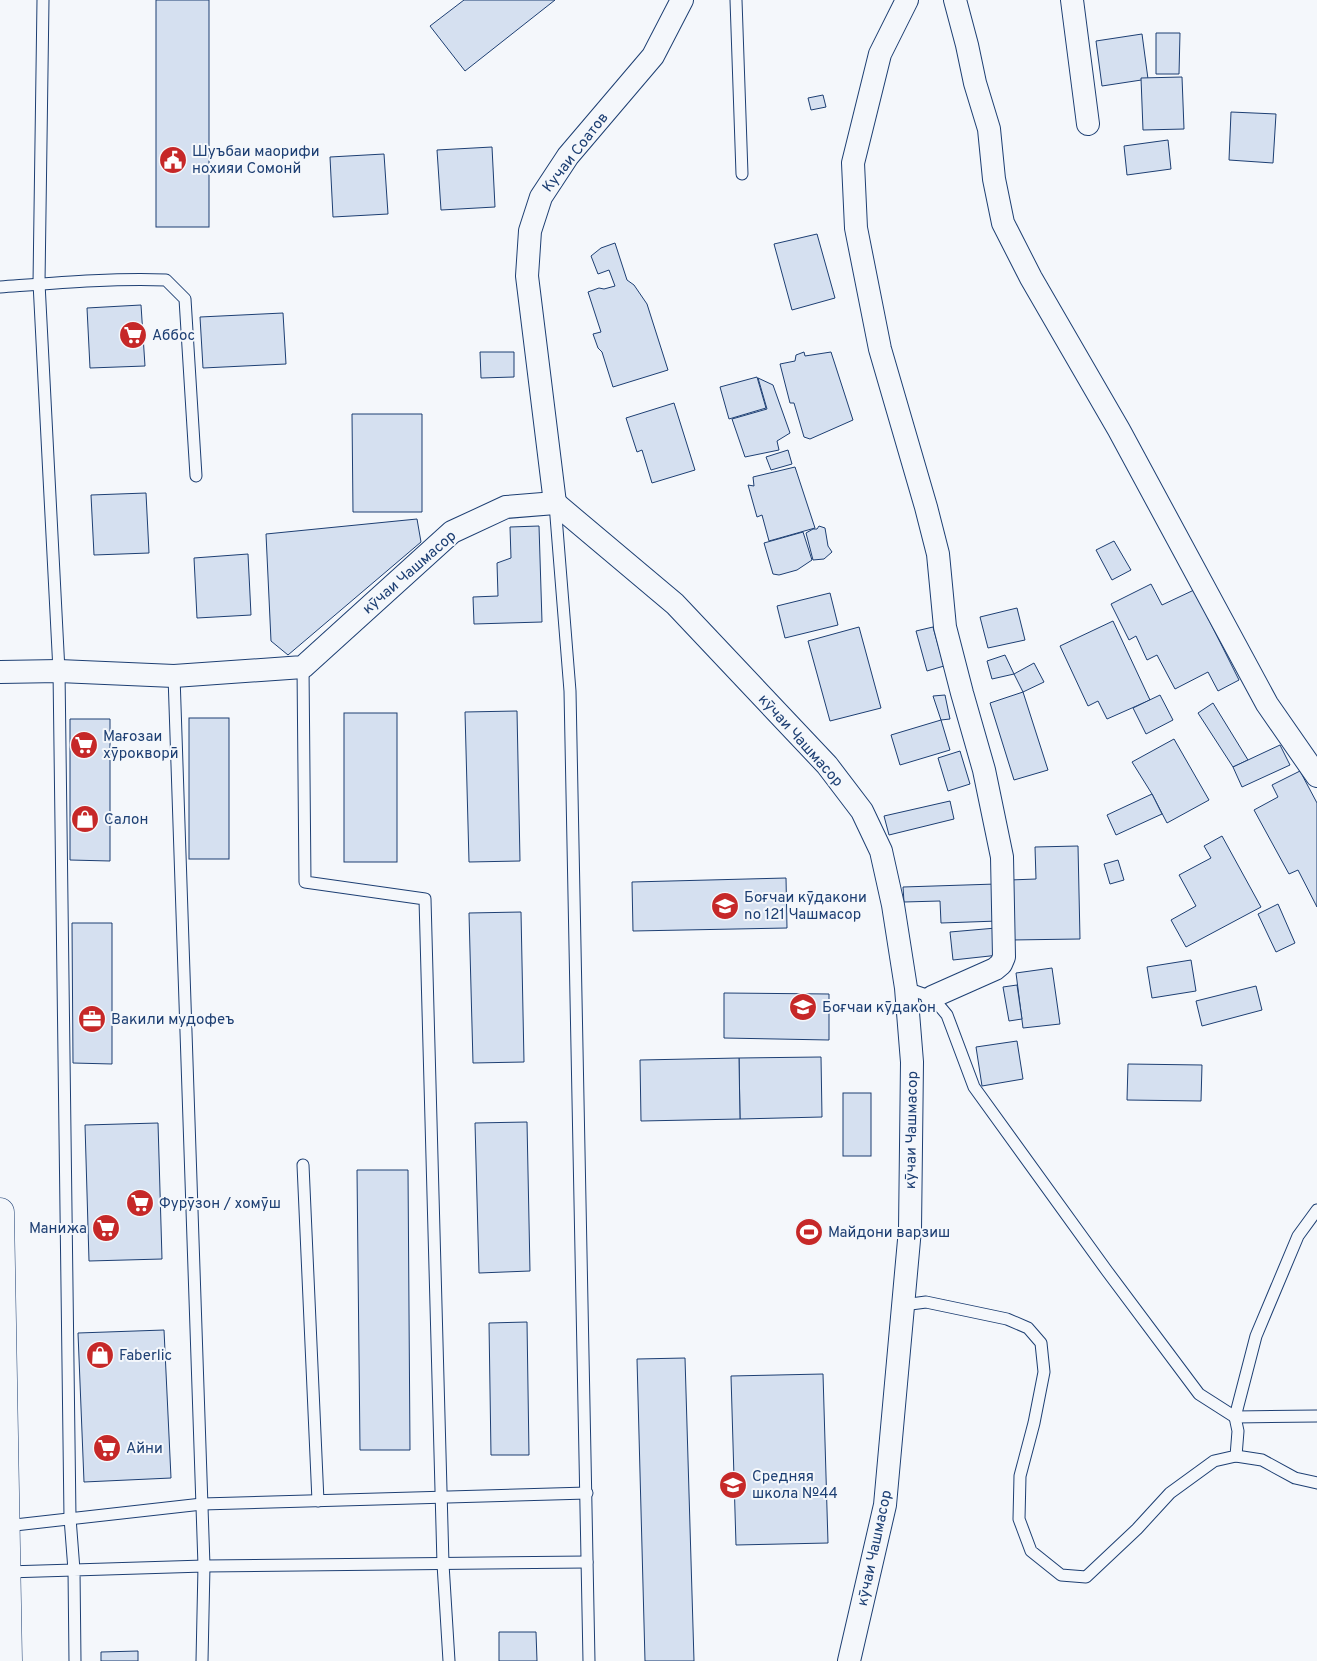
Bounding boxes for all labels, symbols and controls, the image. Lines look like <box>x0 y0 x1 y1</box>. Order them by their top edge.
street label: Кучаи Соатов <box>539 109 613 197</box>
place label: Шуъбаи маорифи нохияи Сомонй <box>192 143 320 179</box>
public building icon: Шуъбаи маорифи нохияи Сомонй <box>158 145 188 175</box>
supermarket icon: Аббос <box>118 320 148 350</box>
place label: Аббос <box>152 327 195 346</box>
street label: кӯчаи Чашмасор <box>359 527 461 619</box>
street label: кӯчаи Чашмасор <box>753 691 846 791</box>
place label: Мағозаи хӯрокворӣ <box>103 728 179 764</box>
supermarket icon: Мағозаи хӯрокворӣ <box>69 730 99 760</box>
shop icon: Салон <box>70 804 100 834</box>
place label: Салон <box>104 811 148 830</box>
place label: Боғчаи кӯдакони no 121 Чашмасор <box>744 889 867 925</box>
school or university icon: Боғчаи кӯдакони no 121 Чашмасор <box>710 891 740 921</box>
school or university icon: Боғчаи кӯдакон <box>788 992 818 1022</box>
place label: Боғчаи кӯдакон <box>822 999 936 1018</box>
office icon: Вакили мудофеъ <box>77 1004 107 1034</box>
place label: Вакили мудофеъ <box>111 1011 235 1030</box>
street label: кӯчаи Чашмасор <box>902 1071 923 1189</box>
supermarket icon: Фурӯзон / хомӯш <box>125 1188 155 1218</box>
place label: Фурӯзон / хомӯш <box>159 1195 281 1214</box>
supermarket icon: Манижа <box>91 1213 121 1243</box>
sports icon: Майдони варзиш <box>794 1217 824 1247</box>
place label: Манижа <box>29 1220 87 1239</box>
place label: Майдони варзиш <box>828 1224 950 1243</box>
shop icon: Faberlic <box>85 1340 115 1370</box>
place label: Faberlic <box>119 1347 172 1366</box>
supermarket icon: Айни <box>92 1433 122 1463</box>
place label: Айни <box>126 1440 163 1459</box>
place label: Средняя школа №44 <box>752 1468 838 1504</box>
school or university icon: Средняя школа №44 <box>718 1470 748 1500</box>
street label: кӯчаи Чашмасор <box>854 1489 897 1608</box>

